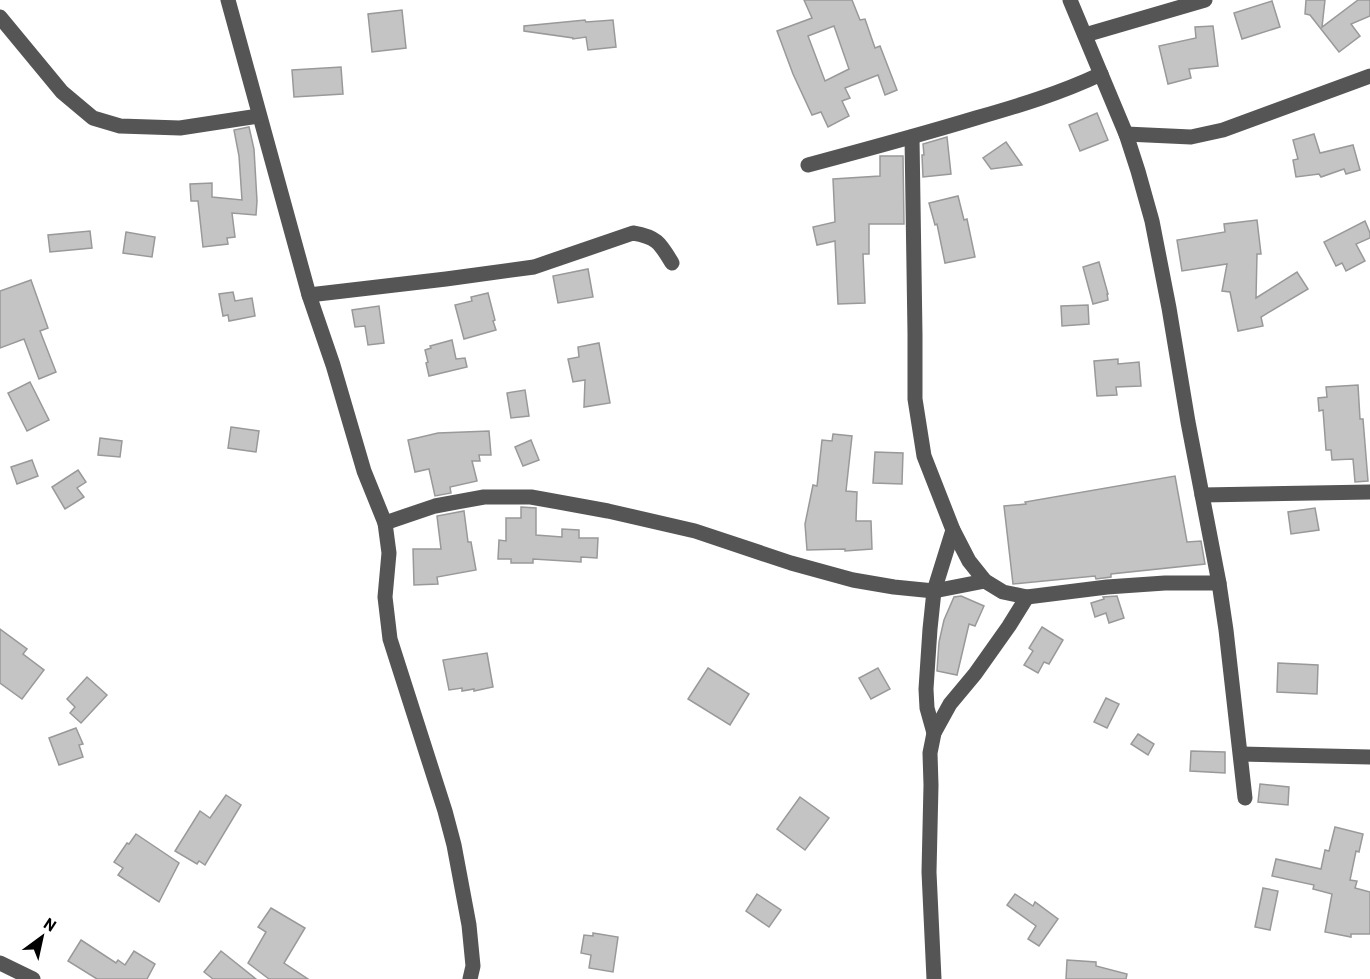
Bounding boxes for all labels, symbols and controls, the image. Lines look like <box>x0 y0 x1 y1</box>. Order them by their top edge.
north arrow <box>12 907 72 967</box>
text: N <box>41 913 60 935</box>

